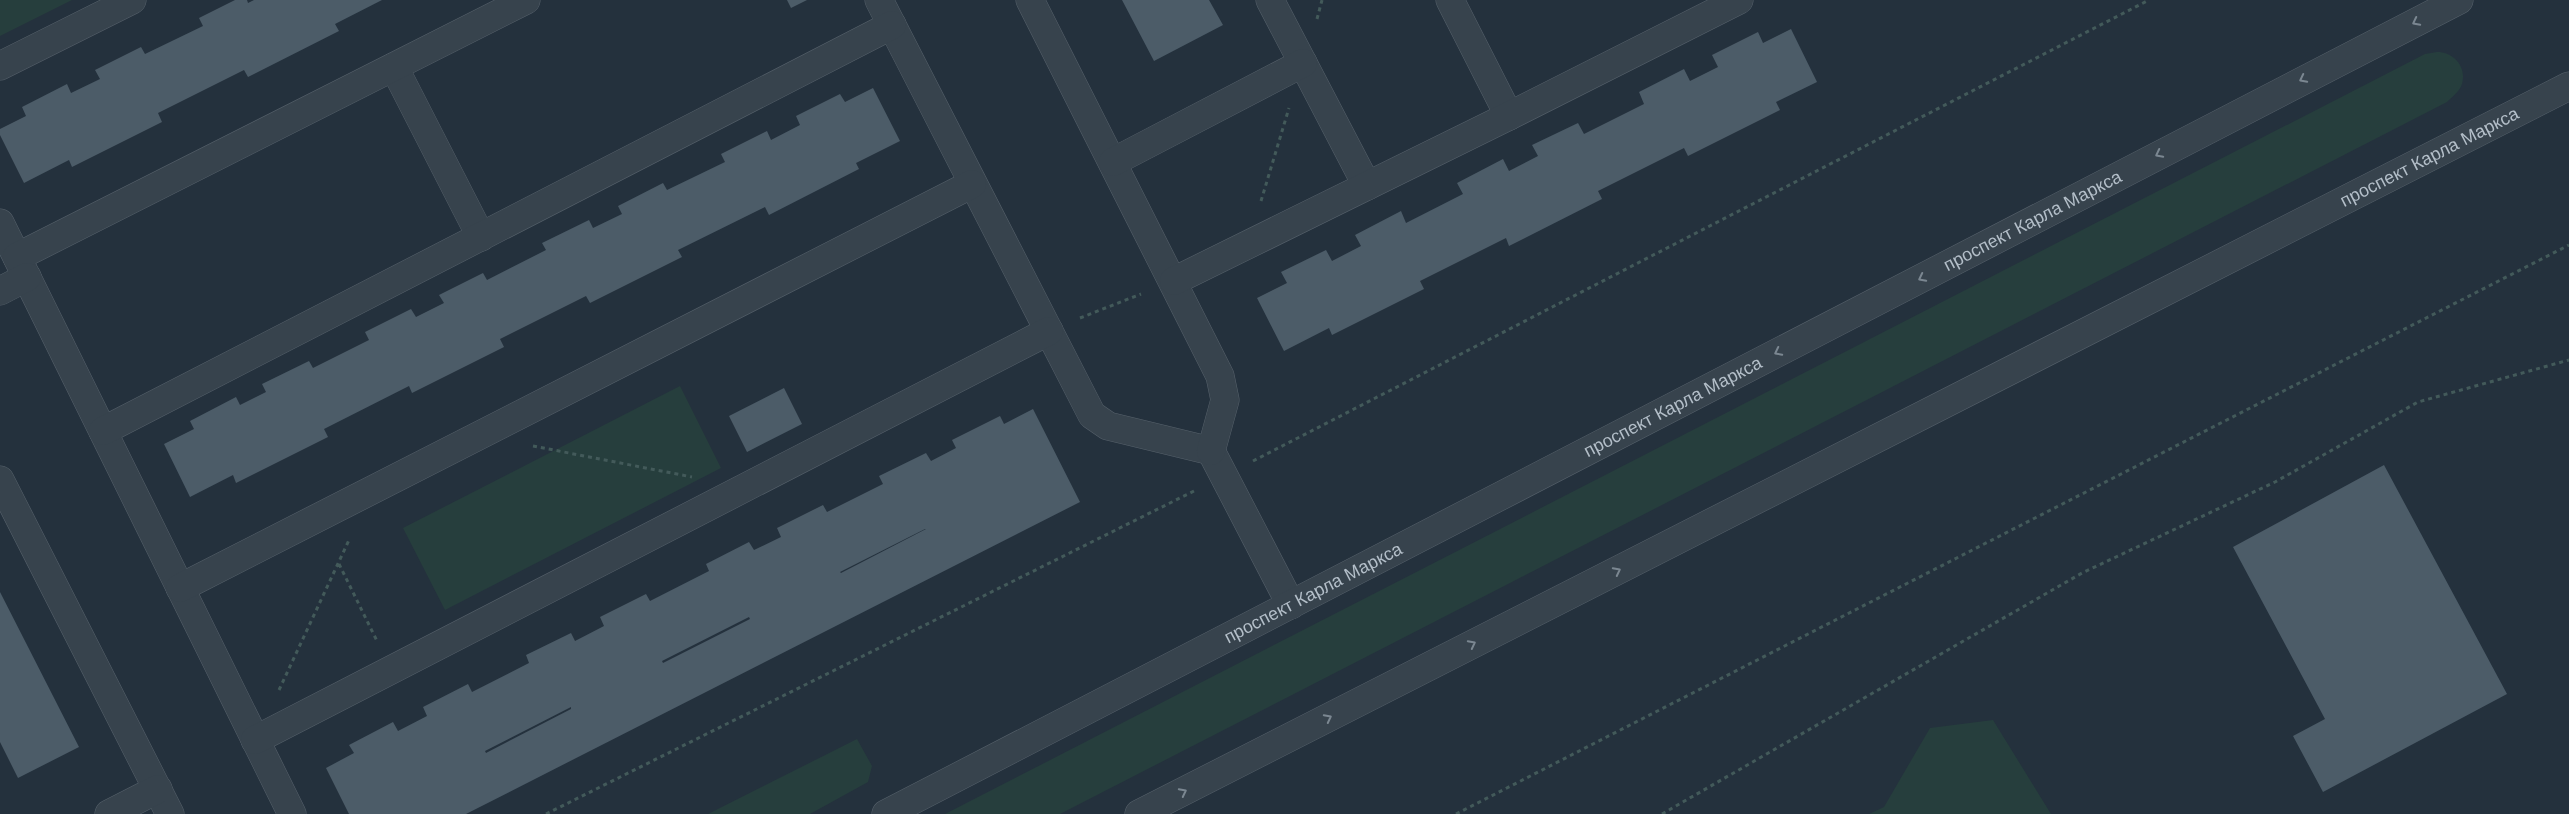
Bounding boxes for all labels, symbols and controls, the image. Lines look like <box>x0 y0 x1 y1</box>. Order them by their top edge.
one-way arrow <box>2412 16 2421 26</box>
one-way arrow <box>2300 73 2309 83</box>
street label: проспект Карла Маркса <box>2337 103 2523 211</box>
one-way arrow <box>2155 148 2164 158</box>
street label: проспект Карла Маркса <box>1940 166 2126 275</box>
one-way arrow <box>1918 271 1927 281</box>
one-way arrow <box>1774 346 1783 356</box>
street label: проспект Карла Маркса <box>1581 352 1766 461</box>
street label: проспект Карла Маркса <box>1221 538 1406 647</box>
one-way arrow <box>1612 567 1621 577</box>
one-way arrow <box>1467 640 1476 650</box>
one-way arrow <box>1322 714 1331 724</box>
one-way arrow <box>1178 788 1187 798</box>

